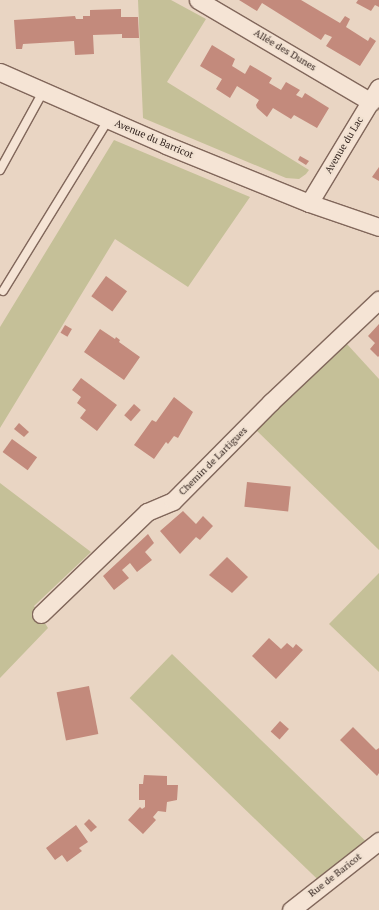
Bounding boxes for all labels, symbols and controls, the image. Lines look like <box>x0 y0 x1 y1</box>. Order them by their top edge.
street label: Allée des Dunes <box>252 27 318 73</box>
street label: Avenue du Lac <box>322 114 366 176</box>
street label: Avenue du Barricot <box>113 117 195 161</box>
street label: Chemin de Lartigues <box>176 424 250 498</box>
street label: Rue de Baricot <box>306 850 364 900</box>

